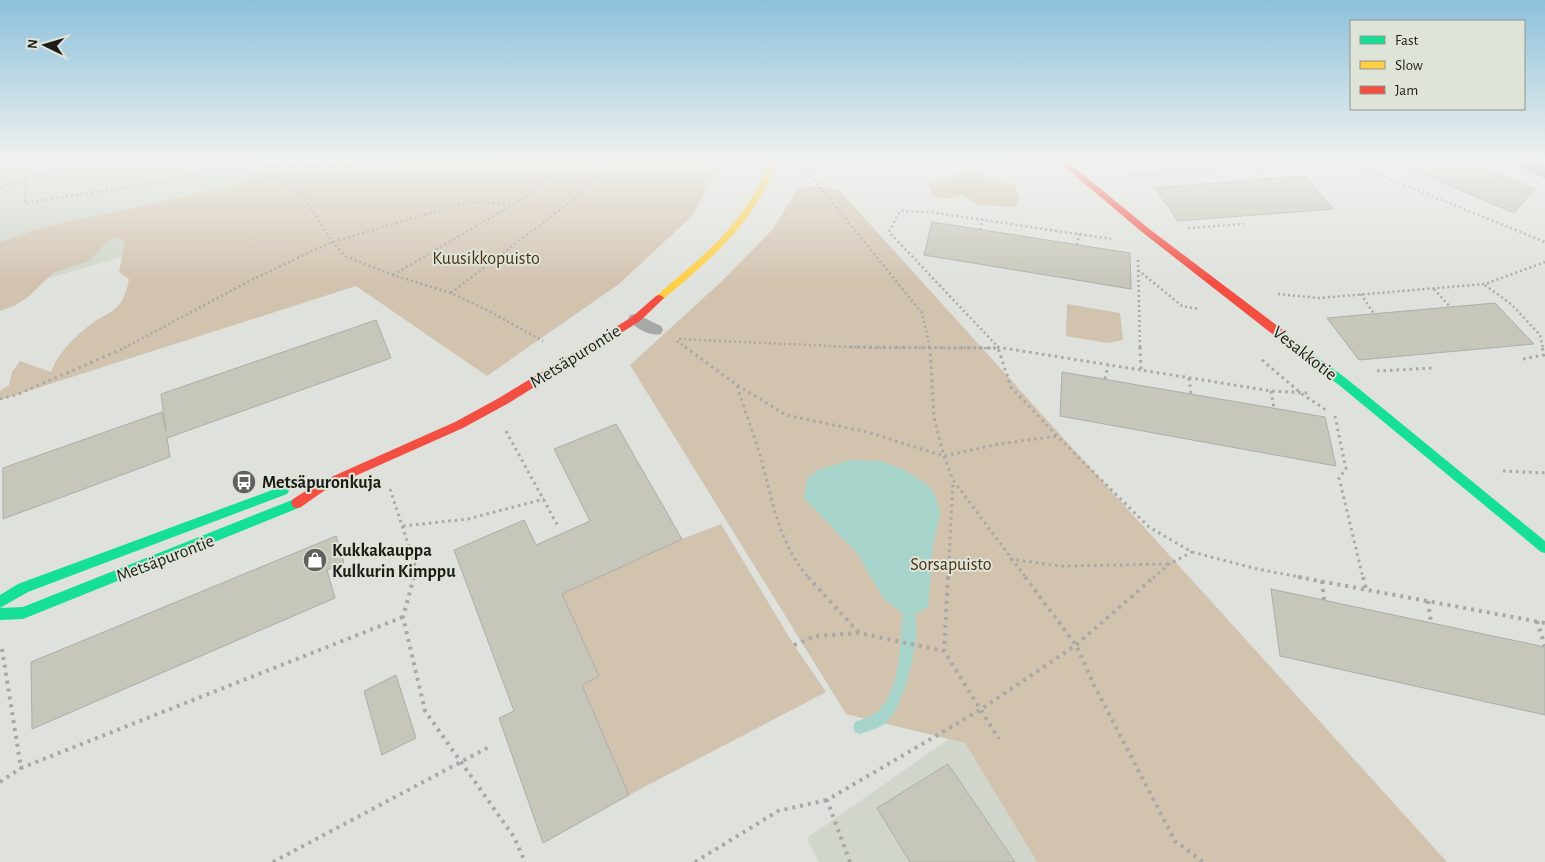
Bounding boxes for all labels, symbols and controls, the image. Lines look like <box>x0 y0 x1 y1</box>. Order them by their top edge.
north arrow <box>20 20 70 70</box>
legend <box>1350 20 1525 110</box>
text: Fast <box>1395 33 1419 48</box>
text: N <box>26 38 40 49</box>
text: Slow <box>1395 58 1423 73</box>
text: Jam <box>1395 83 1418 98</box>
park label: Kuusikkopuisto <box>432 250 540 268</box>
street label: Metsäpurontie <box>527 322 624 392</box>
street label: Vesakkotie <box>1269 323 1340 384</box>
bus stop icon: Metsäpuronkuja <box>231 469 257 495</box>
place label: Metsäpuronkuja <box>262 474 382 492</box>
street label: Metsäpurontie <box>114 532 217 586</box>
place label: Kukkakauppa Kulkurin Kimppu <box>332 542 456 581</box>
shop icon: Kukkakauppa Kulkurin Kimppu <box>302 547 328 573</box>
park label: Sorsapuisto <box>910 556 992 574</box>

